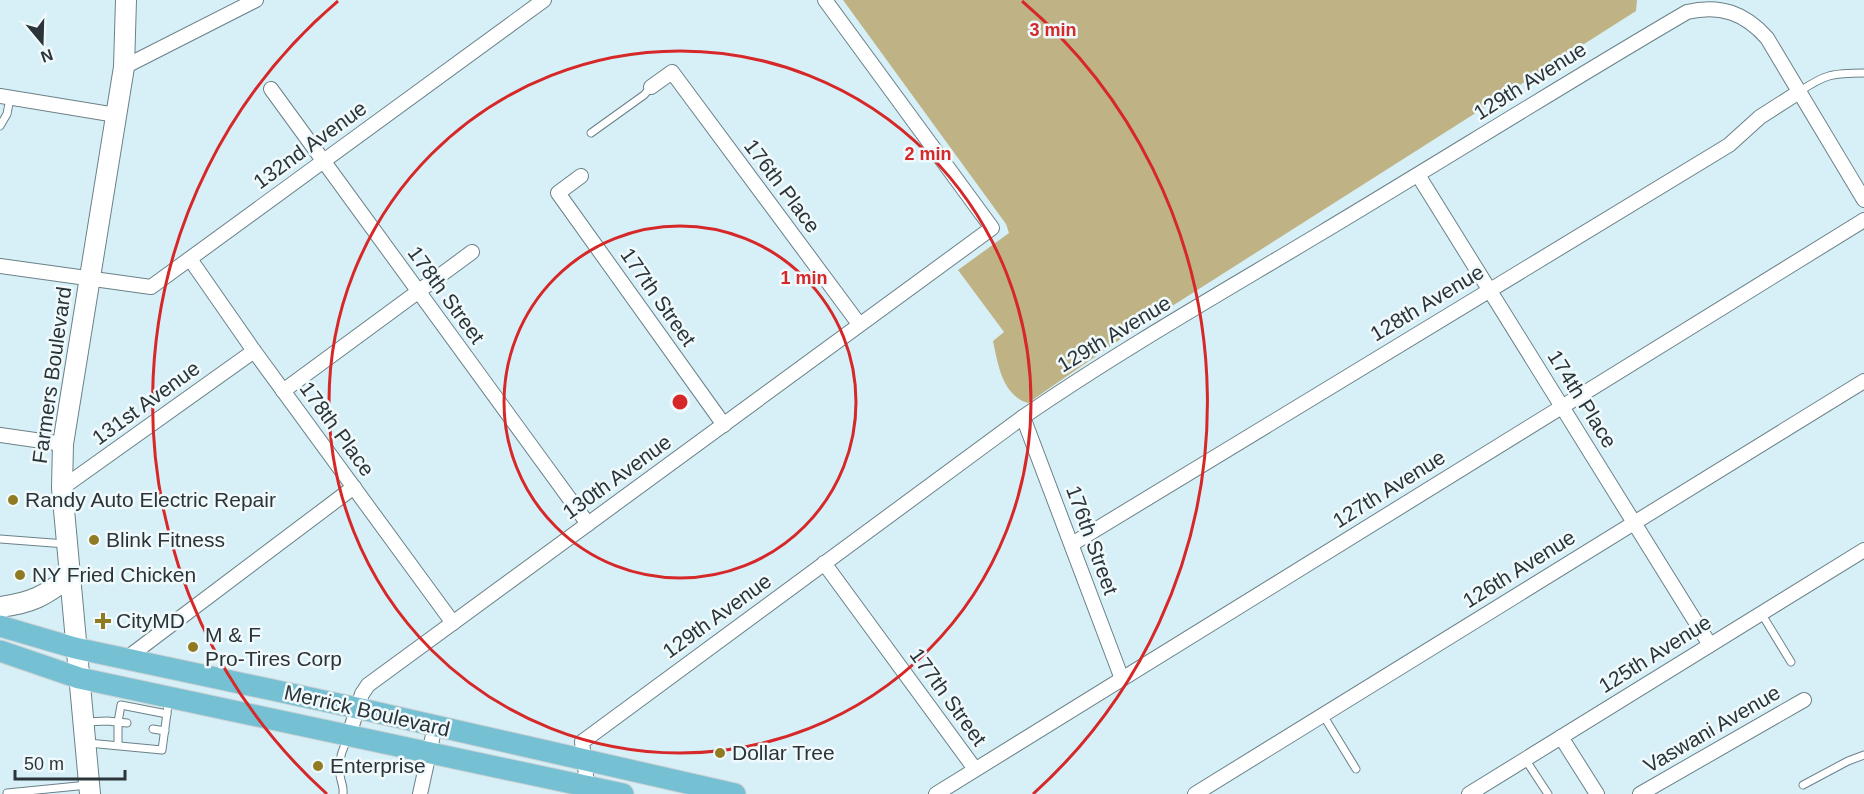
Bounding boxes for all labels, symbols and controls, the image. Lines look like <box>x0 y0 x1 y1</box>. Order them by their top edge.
north arrow <box>12 12 72 72</box>
text: 3 min <box>1029 20 1077 40</box>
street label: 129th Avenue <box>1469 37 1590 124</box>
text: N <box>38 46 55 66</box>
street label: 132nd Avenue <box>249 96 371 193</box>
street label: 176th Place <box>740 134 825 237</box>
text: 2 min <box>904 144 952 164</box>
street label: 178th Street <box>403 242 489 348</box>
street label: 177th Street <box>616 243 701 350</box>
street label: 128th Avenue <box>1366 260 1488 345</box>
text: 1 min <box>780 268 828 288</box>
street label: Farmers Boulevard <box>28 285 75 465</box>
street label: 129th Avenue <box>1053 291 1175 376</box>
street label: 174th Place <box>1543 346 1622 452</box>
street label: 131st Avenue <box>88 356 204 449</box>
street label: 178th Place <box>296 377 379 480</box>
centre of rings <box>670 392 690 412</box>
street label: 130th Avenue <box>558 430 675 524</box>
street label: 127th Avenue <box>1328 445 1449 532</box>
street label: 176th Street <box>1062 482 1123 598</box>
place label: Randy Auto Electric Repair <box>25 488 276 511</box>
marker: Randy Auto Electric Repair <box>6 493 20 507</box>
street label: 126th Avenue <box>1458 525 1579 612</box>
place label: Blink Fitness <box>106 528 225 551</box>
marker: Blink Fitness <box>87 533 101 547</box>
place label: NY Fried Chicken <box>32 563 196 586</box>
marker: NY Fried Chicken <box>13 568 27 582</box>
street label: 129th Avenue <box>658 569 775 663</box>
place label: CityMD <box>116 609 185 632</box>
street label: 125th Avenue <box>1594 610 1715 697</box>
marker: CityMD <box>94 612 112 630</box>
place label: M & F Pro-Tires Corp <box>205 623 342 670</box>
marker: M & F Pro-Tires Corp <box>186 640 200 654</box>
street label: 177th Street <box>905 644 991 750</box>
street label: Merrick Boulevard <box>282 680 452 741</box>
street label: Vaswani Avenue <box>1640 680 1784 777</box>
place label: Dollar Tree <box>732 741 835 764</box>
scale bar <box>15 743 124 781</box>
marker: Dollar Tree <box>713 746 727 760</box>
text: 50 m <box>24 754 64 774</box>
place label: Enterprise <box>330 754 426 777</box>
marker: Enterprise <box>311 759 325 773</box>

